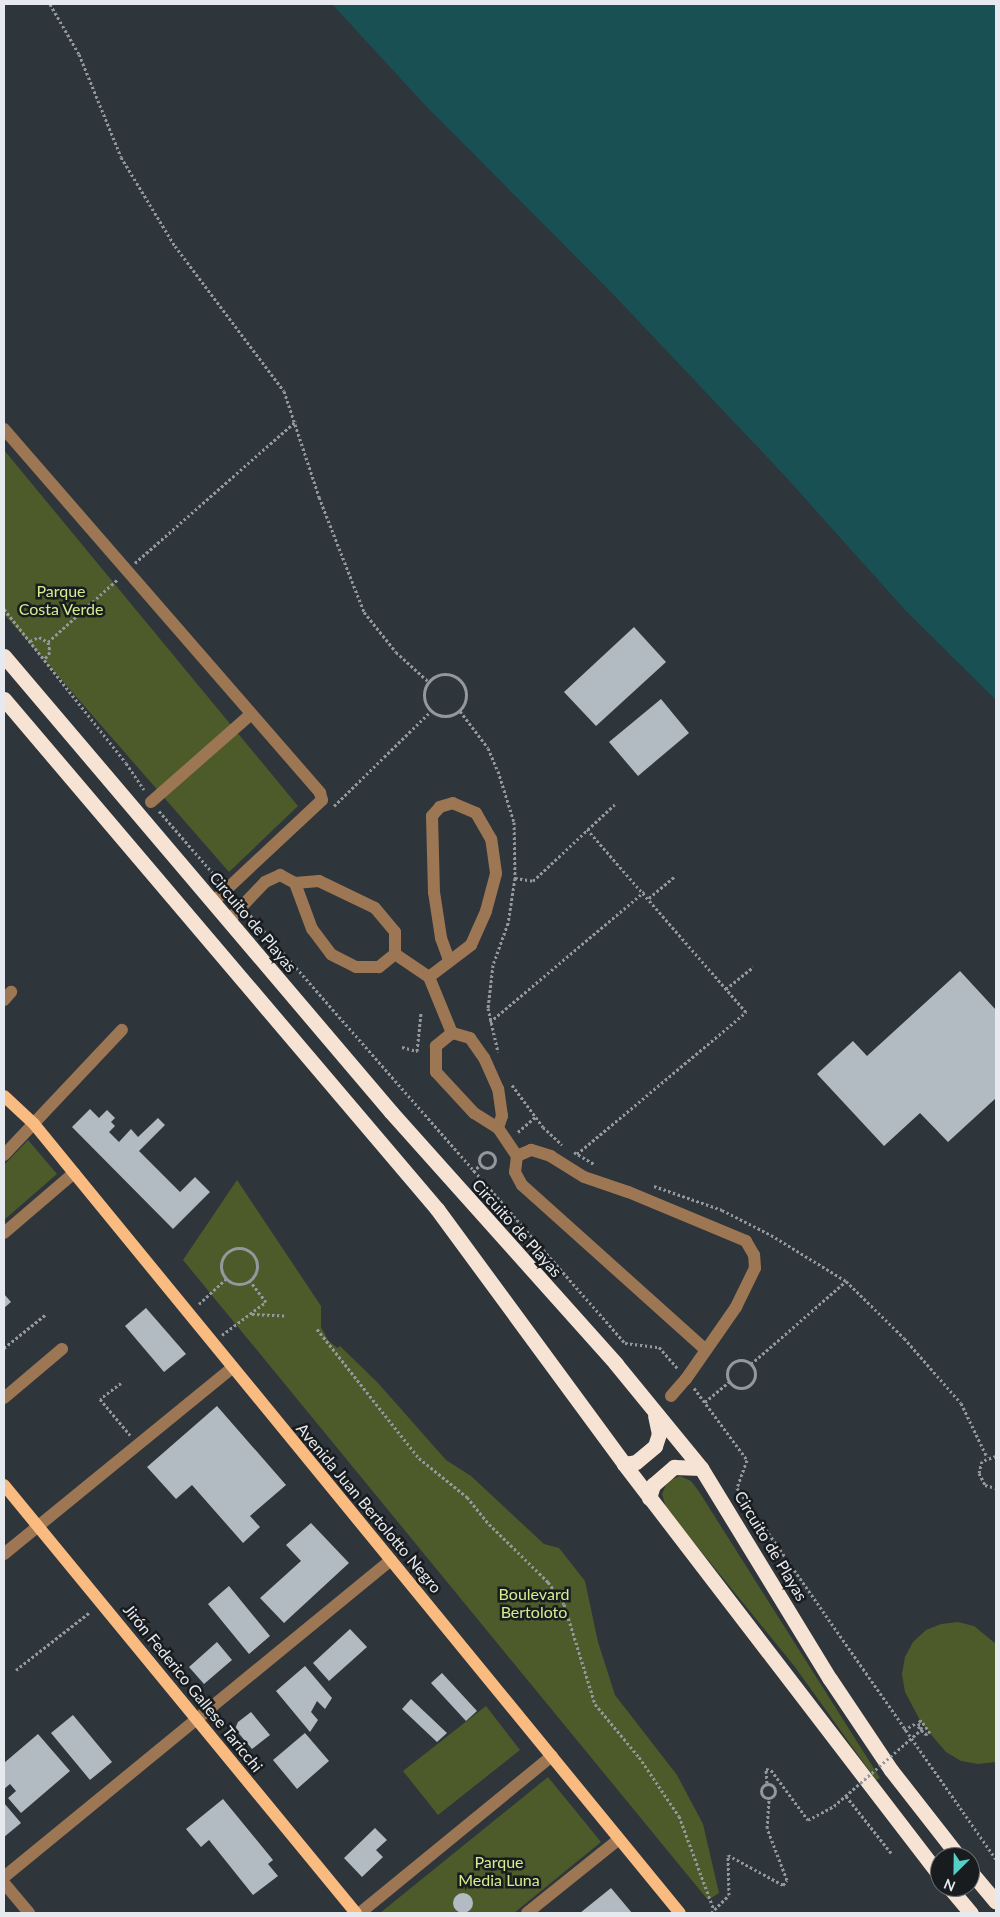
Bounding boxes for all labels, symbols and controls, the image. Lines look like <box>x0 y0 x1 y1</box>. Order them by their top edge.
park label: Parque Costa Verde <box>18 581 104 619</box>
street label: Circuito de Playas <box>206 868 300 976</box>
street label: Circuito de Playas <box>468 1175 566 1281</box>
street label: Avenida Juan Bertolotto Negro <box>292 1419 446 1597</box>
street label: Circuito de Playas <box>731 1488 811 1604</box>
park label: Boulevard Bertoloto <box>499 1584 569 1622</box>
street label: Jirón Federico Gallese Taricchi <box>119 1600 267 1776</box>
north arrow <box>930 1847 980 1897</box>
park label: Parque Media Luna <box>458 1852 540 1890</box>
text: N <box>941 1875 958 1895</box>

